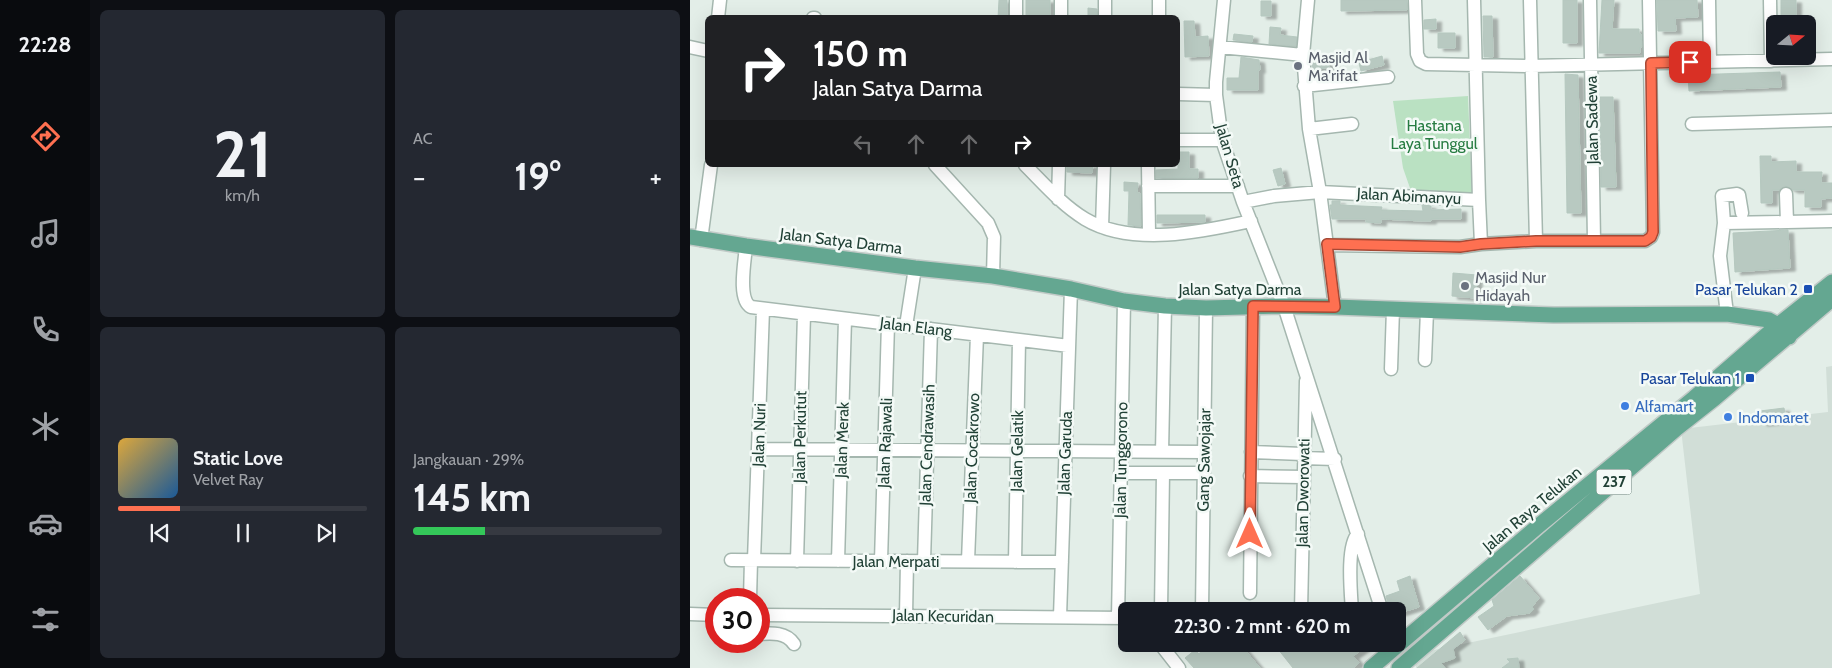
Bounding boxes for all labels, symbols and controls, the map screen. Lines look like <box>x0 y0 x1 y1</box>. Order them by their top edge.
north arrow <box>1766 15 1816 65</box>
map controls <box>1766 15 1816 65</box>
text: 22:28 <box>18 31 72 58</box>
text: 150 m <box>813 32 908 75</box>
icon: right <box>730 35 795 100</box>
pin <box>1669 41 1711 83</box>
place label: Masjid Al Ma'rifat <box>1308 48 1368 85</box>
icon: arrive <box>1676 48 1704 76</box>
marker: Masjid Al Ma'rifat <box>1292 60 1304 72</box>
text: Jalan Satya Darma <box>813 75 982 102</box>
street label: Jalan Sadewa <box>1582 75 1602 166</box>
text: 21 <box>213 114 272 193</box>
park label: Hastana Laya Tunggul <box>1390 116 1478 153</box>
icon: directions <box>28 119 63 154</box>
street label: Jalan Seta <box>1211 121 1248 191</box>
text: AC <box>413 129 433 148</box>
icon: left <box>849 130 877 158</box>
icon: ahead <box>902 130 930 158</box>
icon: ahead <box>955 130 983 158</box>
icon: right <box>1008 130 1036 158</box>
text: 19° <box>514 153 561 200</box>
text: − <box>413 160 425 194</box>
text: + <box>650 160 662 194</box>
street label: Jalan Abimanyu <box>1355 184 1462 208</box>
text: km/h <box>225 186 260 205</box>
icon: music <box>28 216 63 251</box>
street label: Jalan Satya Darma <box>778 224 904 258</box>
place label: Masjid Nur Hidayah <box>1475 268 1547 305</box>
street label: Jalan Satya Darma <box>1177 280 1302 299</box>
marker: Masjid Nur Hidayah <box>1459 280 1471 292</box>
place label: Pasar Telukan 2 <box>1695 280 1798 299</box>
marker: Pasar Telukan 2 <box>1802 283 1814 295</box>
icon: phone <box>28 312 63 347</box>
street label: Jalan Elang <box>878 313 954 341</box>
place label: Pasar Telukan 1 <box>1640 369 1740 388</box>
marker: Pasar Telukan 1 <box>1744 372 1756 384</box>
street label: Jalan Cendrawasih <box>915 384 939 507</box>
street label: Jalan Perkutut <box>790 390 810 484</box>
street label: Jalan Cocakrowo <box>961 392 983 504</box>
place label: Alfamart <box>1635 397 1694 416</box>
street label: Jalan Rajawali <box>874 398 896 489</box>
marker: Alfamart <box>1619 400 1631 412</box>
street label: Jalan Merak <box>831 401 853 480</box>
street label: Jalan Tunggorono <box>1110 402 1132 519</box>
street label: Jalan Nuri <box>748 403 770 468</box>
street label: Gang Sawojajar <box>1194 407 1214 512</box>
place label: Indomaret <box>1738 408 1809 427</box>
icon: climate <box>28 409 63 444</box>
street label: Jalan Gelatik <box>1007 409 1027 493</box>
street label: Jalan Garuda <box>1054 410 1076 496</box>
marker: Indomaret <box>1722 411 1734 423</box>
street label: Jalan Dworowati <box>1293 438 1313 549</box>
text: Static Love <box>193 447 283 470</box>
text: Jangkauan · 29% <box>413 450 524 469</box>
street label: Jalan Raya Telukan <box>1478 462 1585 556</box>
text: Velvet Ray <box>193 470 264 489</box>
road number: 237 <box>1596 470 1632 494</box>
text: 145 km <box>413 474 531 521</box>
icon: car <box>28 506 63 541</box>
position arrow <box>1223 507 1275 559</box>
icon: previous <box>146 519 174 547</box>
icon: pause <box>229 519 257 547</box>
icon: next <box>312 519 340 547</box>
street label: Jalan Merpati <box>852 552 939 571</box>
speed limit sign: 30 <box>705 588 770 653</box>
icon: filters <box>28 602 63 637</box>
street label: Jalan Kecuridan <box>891 606 994 626</box>
text: 22:30 · 2 mnt · 620 m <box>1174 615 1350 638</box>

